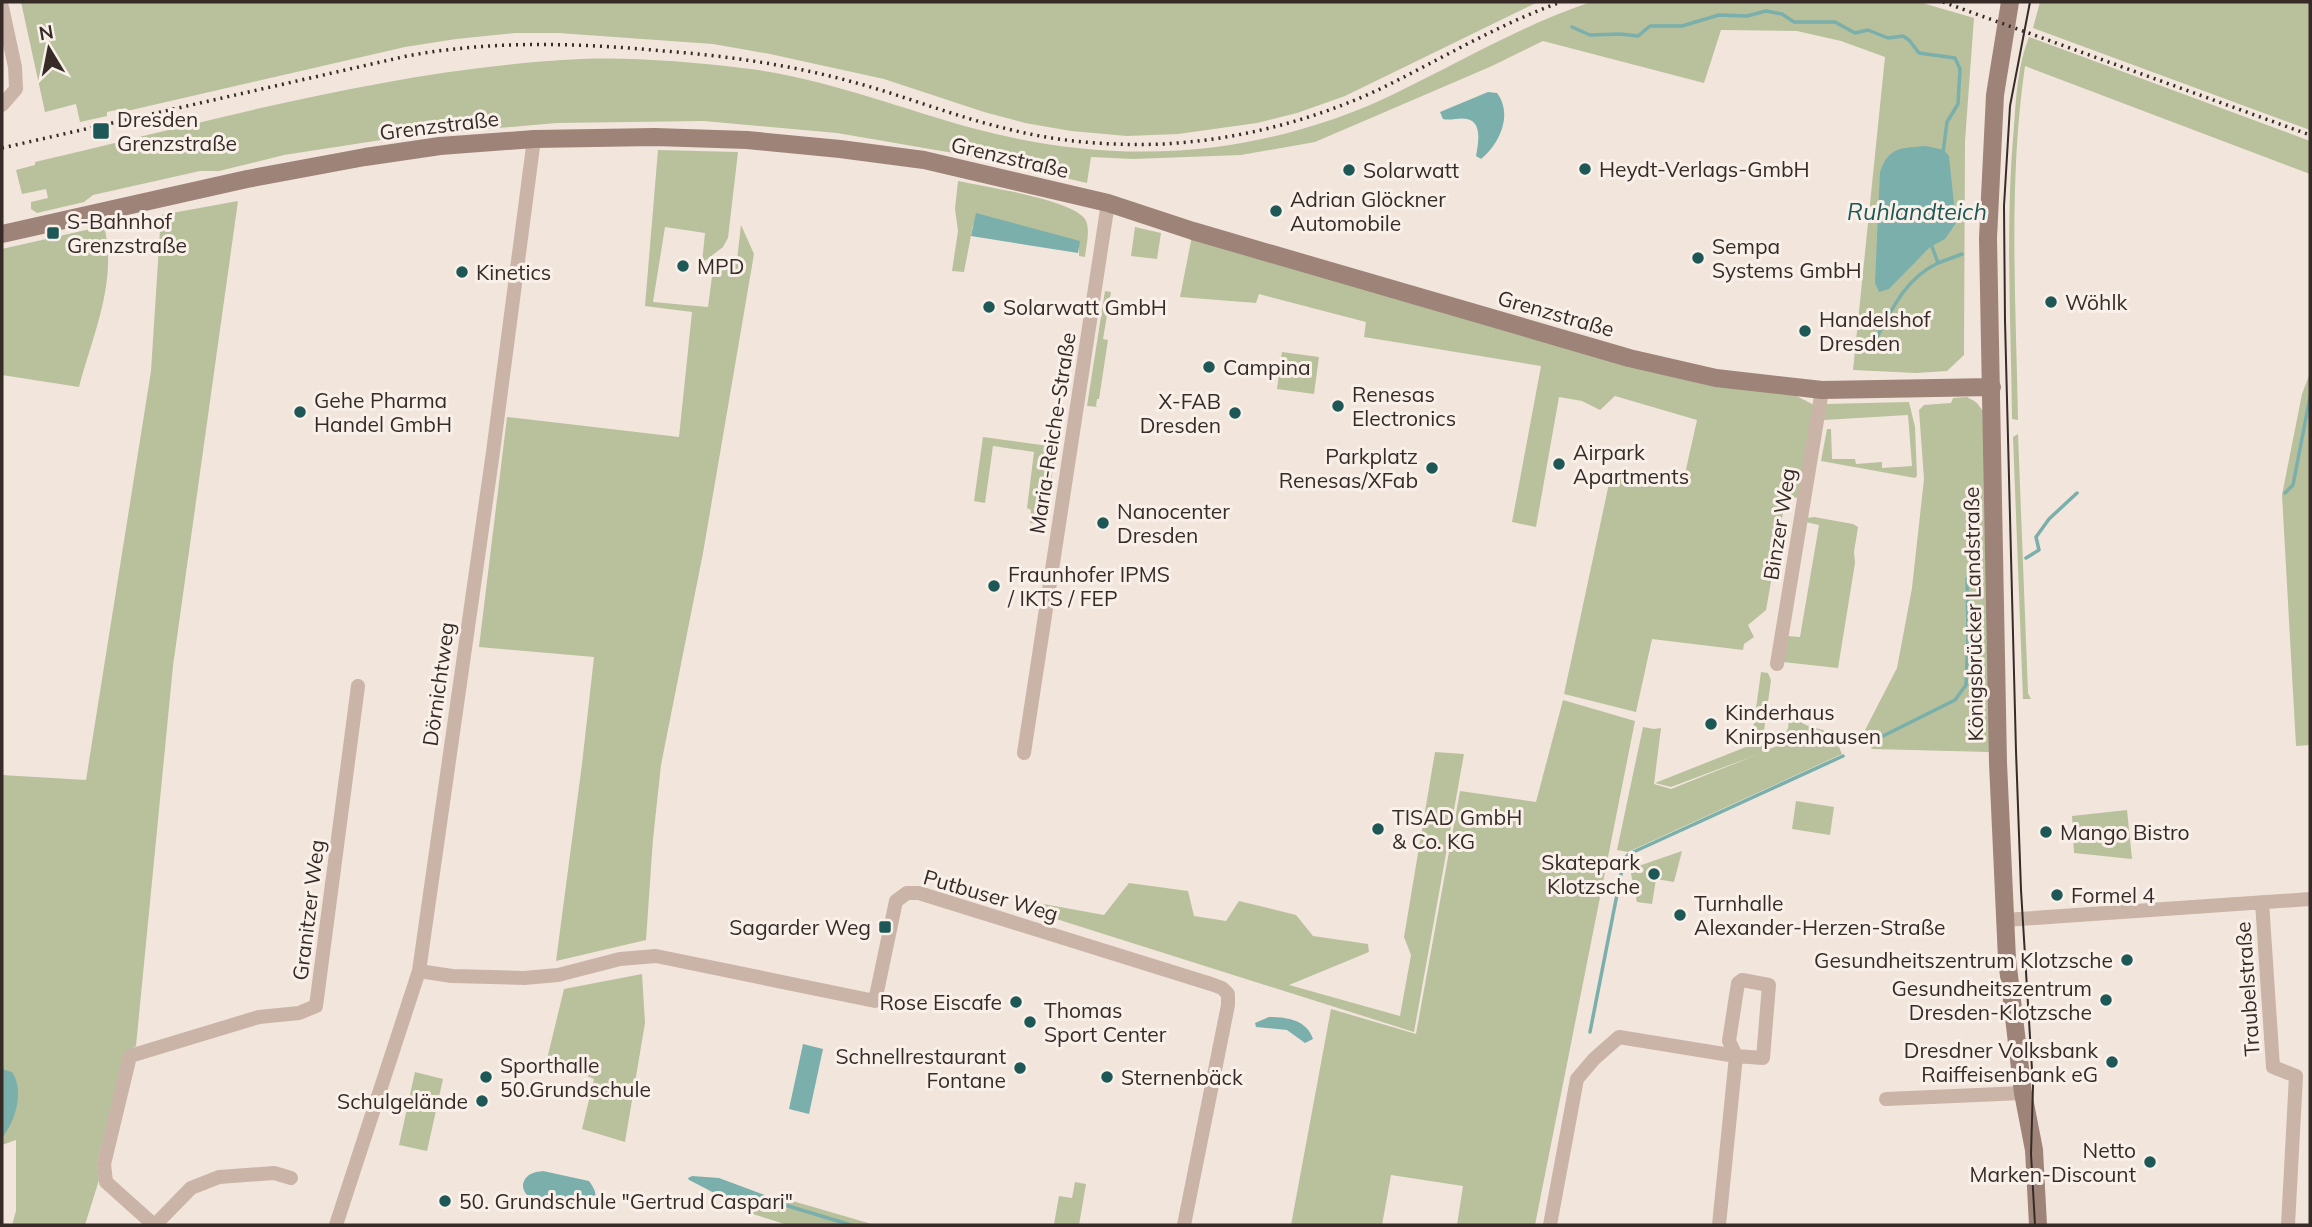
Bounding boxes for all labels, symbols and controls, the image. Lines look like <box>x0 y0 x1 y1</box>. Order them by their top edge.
north arrow <box>14 14 84 84</box>
text: N <box>37 19 55 45</box>
street label: Grenzstraße <box>378 105 500 145</box>
place label: Dresden Grenzstraße <box>117 106 237 156</box>
marker: Dresden Grenzstraße <box>91 121 111 141</box>
street label: Grenzstraße <box>949 131 1071 183</box>
place label: Heydt-Verlags-GmbH <box>1599 156 1810 182</box>
place label: Solarwatt <box>1363 157 1459 183</box>
marker: Heydt-Verlags-GmbH <box>1577 161 1593 177</box>
marker: Solarwatt <box>1341 162 1357 178</box>
place label: Adrian Glöckner Automobile <box>1290 186 1446 236</box>
water label: Ruhlandteich <box>1847 197 1987 226</box>
marker: Adrian Glöckner Automobile <box>1268 203 1284 219</box>
place label: S-Bahnhof Grenzstraße <box>67 208 187 258</box>
marker: S-Bahnhof Grenzstraße <box>45 225 61 241</box>
place label: Sempa Systems GmbH <box>1712 233 1862 283</box>
marker: Sempa Systems GmbH <box>1690 250 1706 266</box>
place label: MPD <box>697 253 744 279</box>
marker: MPD <box>675 258 691 274</box>
place label: Kinetics <box>476 259 551 285</box>
marker: Kinetics <box>454 264 470 280</box>
street label: Grenzstraße <box>1495 284 1617 342</box>
place label: Wöhlk <box>2065 289 2127 315</box>
place label: Solarwatt GmbH <box>1003 294 1167 320</box>
marker: Wöhlk <box>2043 294 2059 310</box>
marker: Solarwatt GmbH <box>981 299 997 315</box>
place label: Handelshof Dresden <box>1819 306 1932 356</box>
marker: Handelshof Dresden <box>1797 323 1813 339</box>
street label: Maria-Reiche-Straße <box>1023 330 1081 536</box>
place label: Campina <box>1223 354 1311 380</box>
marker: Campina <box>1201 359 1217 375</box>
place label: Renesas Electronics <box>1352 381 1456 431</box>
place label: Gehe Pharma Handel GmbH <box>314 387 452 437</box>
place label: X-FAB Dresden <box>1140 388 1221 438</box>
marker: Renesas Electronics <box>1330 398 1346 414</box>
marker: Gehe Pharma Handel GmbH <box>292 404 308 420</box>
marker: X-FAB Dresden <box>1227 405 1243 421</box>
place label: Airpark Apartments <box>1573 439 1689 489</box>
place label: Parkplatz Renesas/XFab <box>1279 443 1418 493</box>
marker: Airpark Apartments <box>1551 456 1567 472</box>
marker: Parkplatz Renesas/XFab <box>1424 460 1440 476</box>
street label: Binzer Weg <box>1757 466 1801 582</box>
street label: Königsbrücker Landstraße <box>1958 486 1988 742</box>
place label: Nanocenter Dresden <box>1117 498 1230 548</box>
marker: Nanocenter Dresden <box>1095 515 1111 531</box>
place label: Fraunhofer IPMS / IKTS / FEP <box>1007 561 1170 611</box>
marker: Fraunhofer IPMS / IKTS / FEP <box>986 578 1002 594</box>
street label: Dörnichtweg <box>416 620 460 748</box>
place label: Kinderhaus Knirpsenhausen <box>1725 699 1881 749</box>
marker: Kinderhaus Knirpsenhausen <box>1703 716 1719 732</box>
place label: TISAD GmbH & Co. KG <box>1392 804 1522 854</box>
place label: Mango Bistro <box>2060 819 2189 845</box>
marker: TISAD GmbH & Co. KG <box>1370 821 1386 837</box>
marker: Mango Bistro <box>2038 824 2054 840</box>
street label: Granitzer Weg <box>286 838 330 982</box>
place label: Skatepark Klotzsche <box>1541 849 1640 899</box>
street label: Putbuser Weg <box>921 863 1061 927</box>
marker: Skatepark Klotzsche <box>1646 866 1662 882</box>
place label: Formel 4 <box>2071 882 2155 908</box>
marker: Formel 4 <box>2049 887 2065 903</box>
place label: Turnhalle Alexander-Herzen-Straße <box>1694 890 1945 940</box>
marker: Turnhalle Alexander-Herzen-Straße <box>1672 907 1688 923</box>
place label: Sagarder Weg <box>729 914 871 940</box>
marker: Sagarder Weg <box>877 919 893 935</box>
street label: Traubelstraße <box>2229 921 2265 1057</box>
place label: Gesundheitszentrum Klotzsche <box>1814 947 2113 973</box>
marker: Gesundheitszentrum Klotzsche <box>2119 952 2135 968</box>
place label: Gesundheitszentrum Dresden-Klotzsche <box>1891 975 2092 1025</box>
place label: Rose Eiscafe <box>879 989 1002 1015</box>
marker: Gesundheitszentrum Dresden-Klotzsche <box>2098 992 2114 1008</box>
marker: Rose Eiscafe <box>1008 994 1024 1010</box>
place label: Thomas Sport Center <box>1044 997 1167 1047</box>
marker: Thomas Sport Center <box>1022 1014 1038 1030</box>
place label: Dresdner Volksbank Raiffeisenbank eG <box>1904 1037 2098 1087</box>
place label: Schnellrestaurant Fontane <box>835 1043 1006 1093</box>
place label: Sporthalle 50.Grundschule <box>500 1052 651 1102</box>
marker: Dresdner Volksbank Raiffeisenbank eG <box>2104 1054 2120 1070</box>
marker: Schnellrestaurant Fontane <box>1012 1060 1028 1076</box>
place label: Sternenbäck <box>1121 1064 1243 1090</box>
marker: Sporthalle 50.Grundschule <box>478 1069 494 1085</box>
marker: Sternenbäck <box>1099 1069 1115 1085</box>
place label: Schulgelände <box>337 1088 468 1114</box>
marker: Schulgelände <box>474 1093 490 1109</box>
place label: Netto Marken-Discount <box>1969 1137 2136 1187</box>
marker: Netto Marken-Discount <box>2142 1154 2158 1170</box>
place label: 50. Grundschule "Gertrud Caspari" <box>459 1188 793 1214</box>
marker: 50. Grundschule "Gertrud Caspari" <box>437 1193 453 1209</box>

